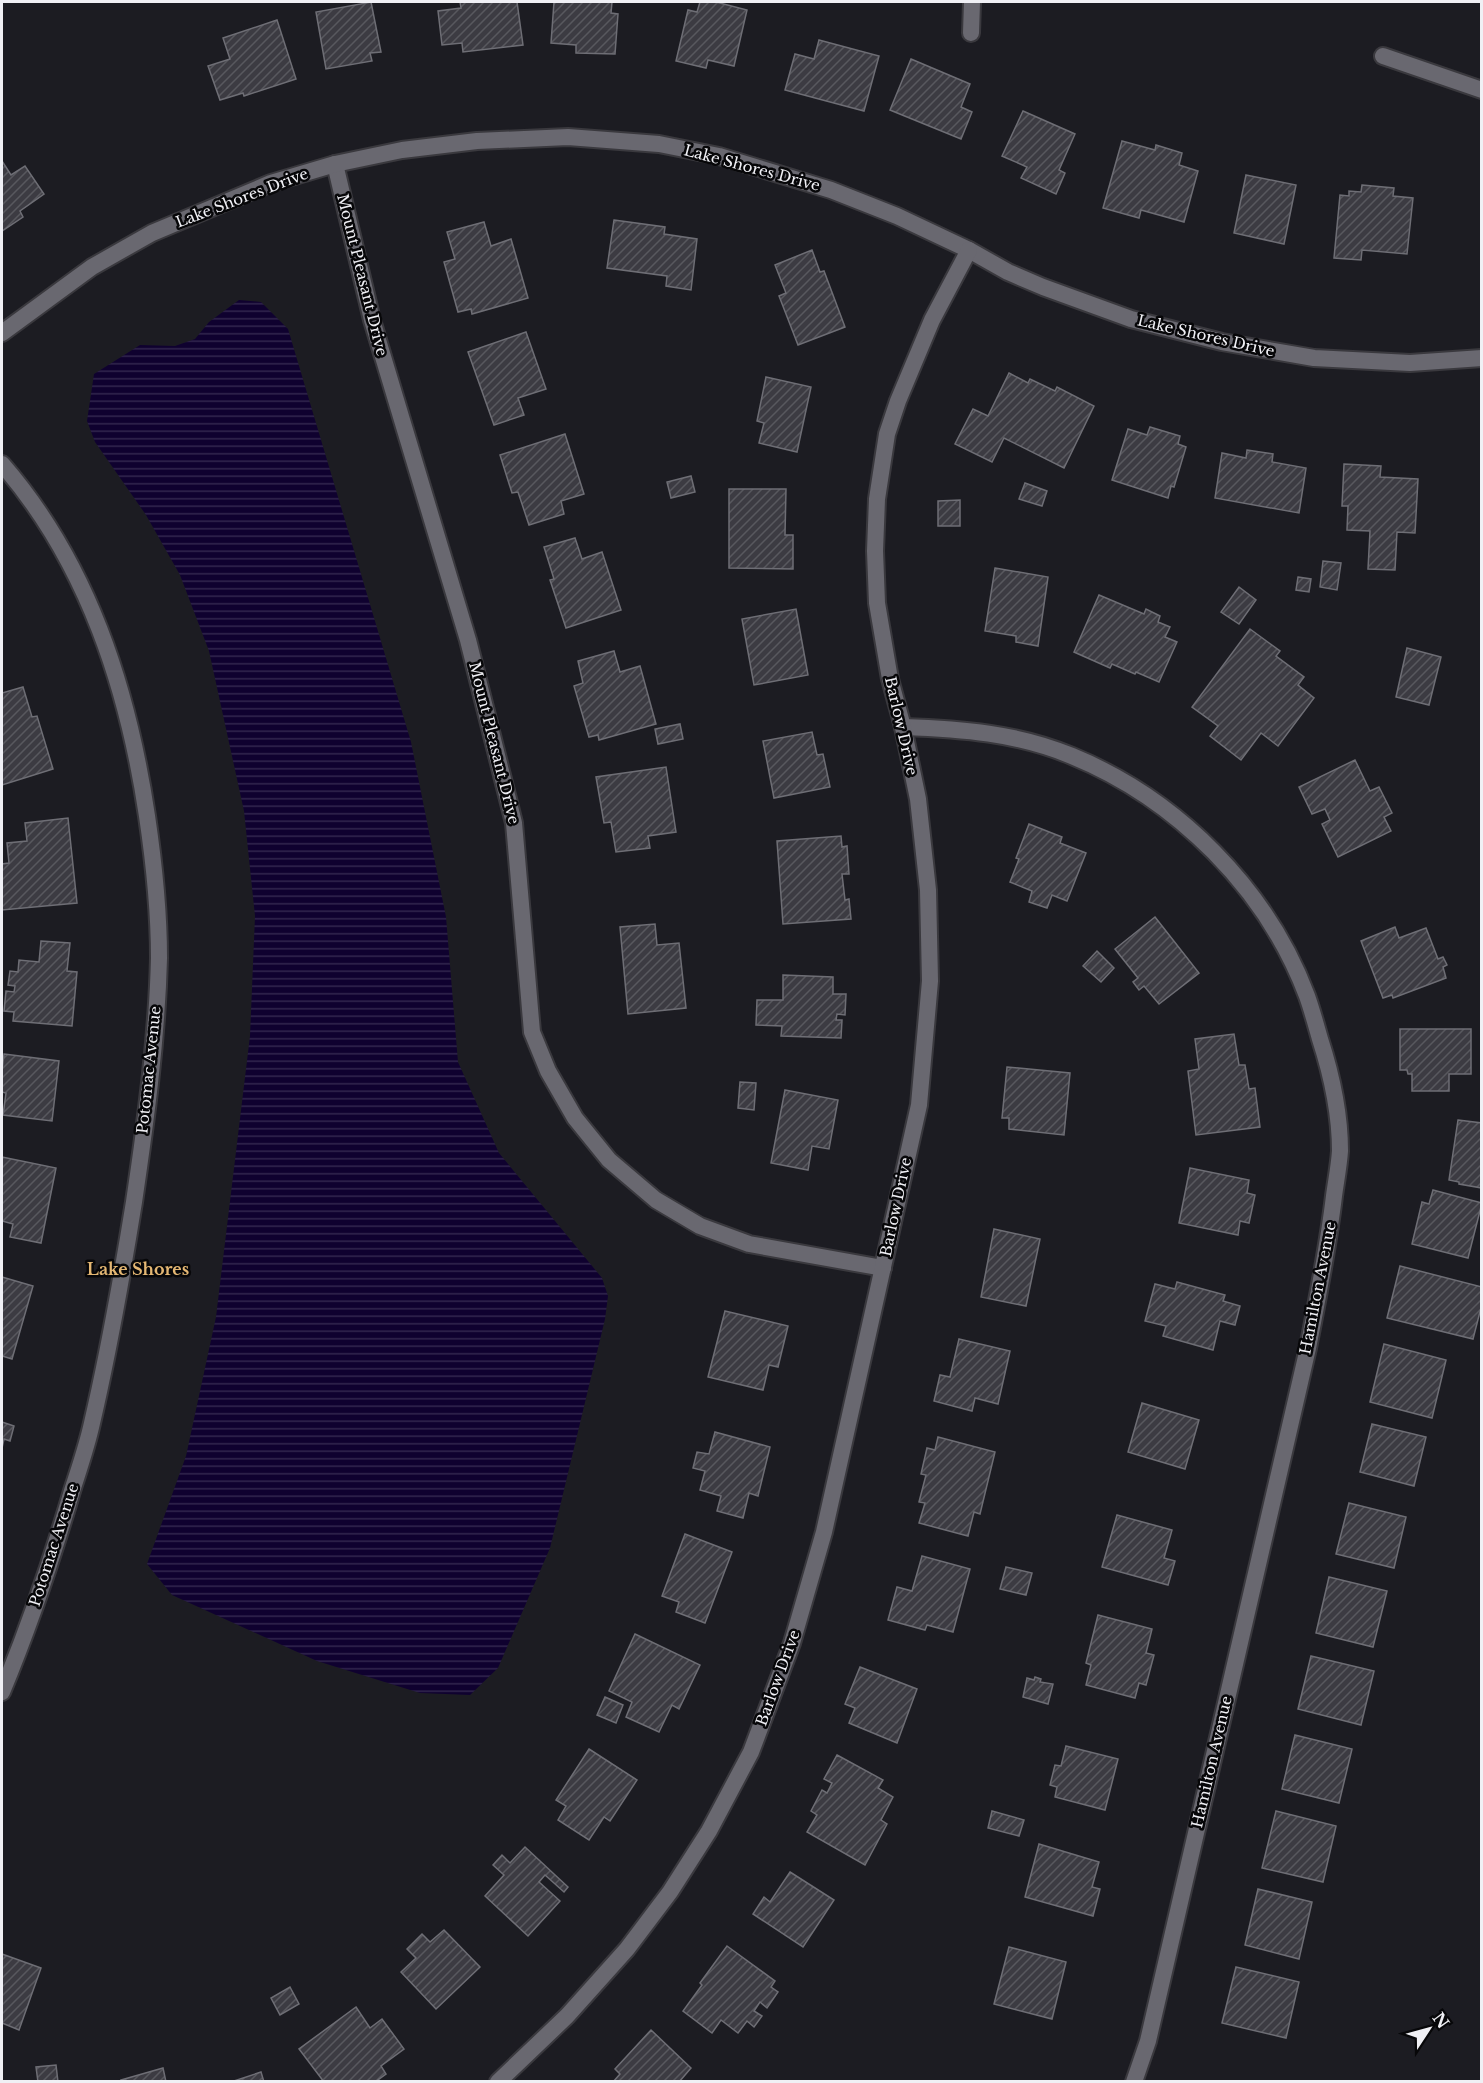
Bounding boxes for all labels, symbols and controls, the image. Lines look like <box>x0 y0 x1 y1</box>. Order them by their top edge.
street label: Lake Shores Drive <box>682 140 822 195</box>
street label: Lake Shores Drive <box>173 164 311 232</box>
street label: Mount Pleasant Drive <box>333 192 392 358</box>
street label: Lake Shores Drive <box>1136 310 1277 361</box>
street label: Mount Pleasant Drive <box>465 660 524 826</box>
street label: Barlow Drive <box>881 675 922 777</box>
street label: Potomac Avenue <box>132 1005 165 1135</box>
street label: Barlow Drive <box>876 1156 915 1258</box>
street label: Hamilton Avenue <box>1295 1220 1340 1356</box>
district label: Lake Shores <box>87 1259 189 1279</box>
street label: Potomac Avenue <box>25 1481 82 1609</box>
street label: Barlow Drive <box>751 1627 804 1728</box>
street label: Hamilton Avenue <box>1187 1694 1236 1830</box>
north arrow <box>1399 1999 1459 2059</box>
text: N <box>1429 2008 1454 2032</box>

